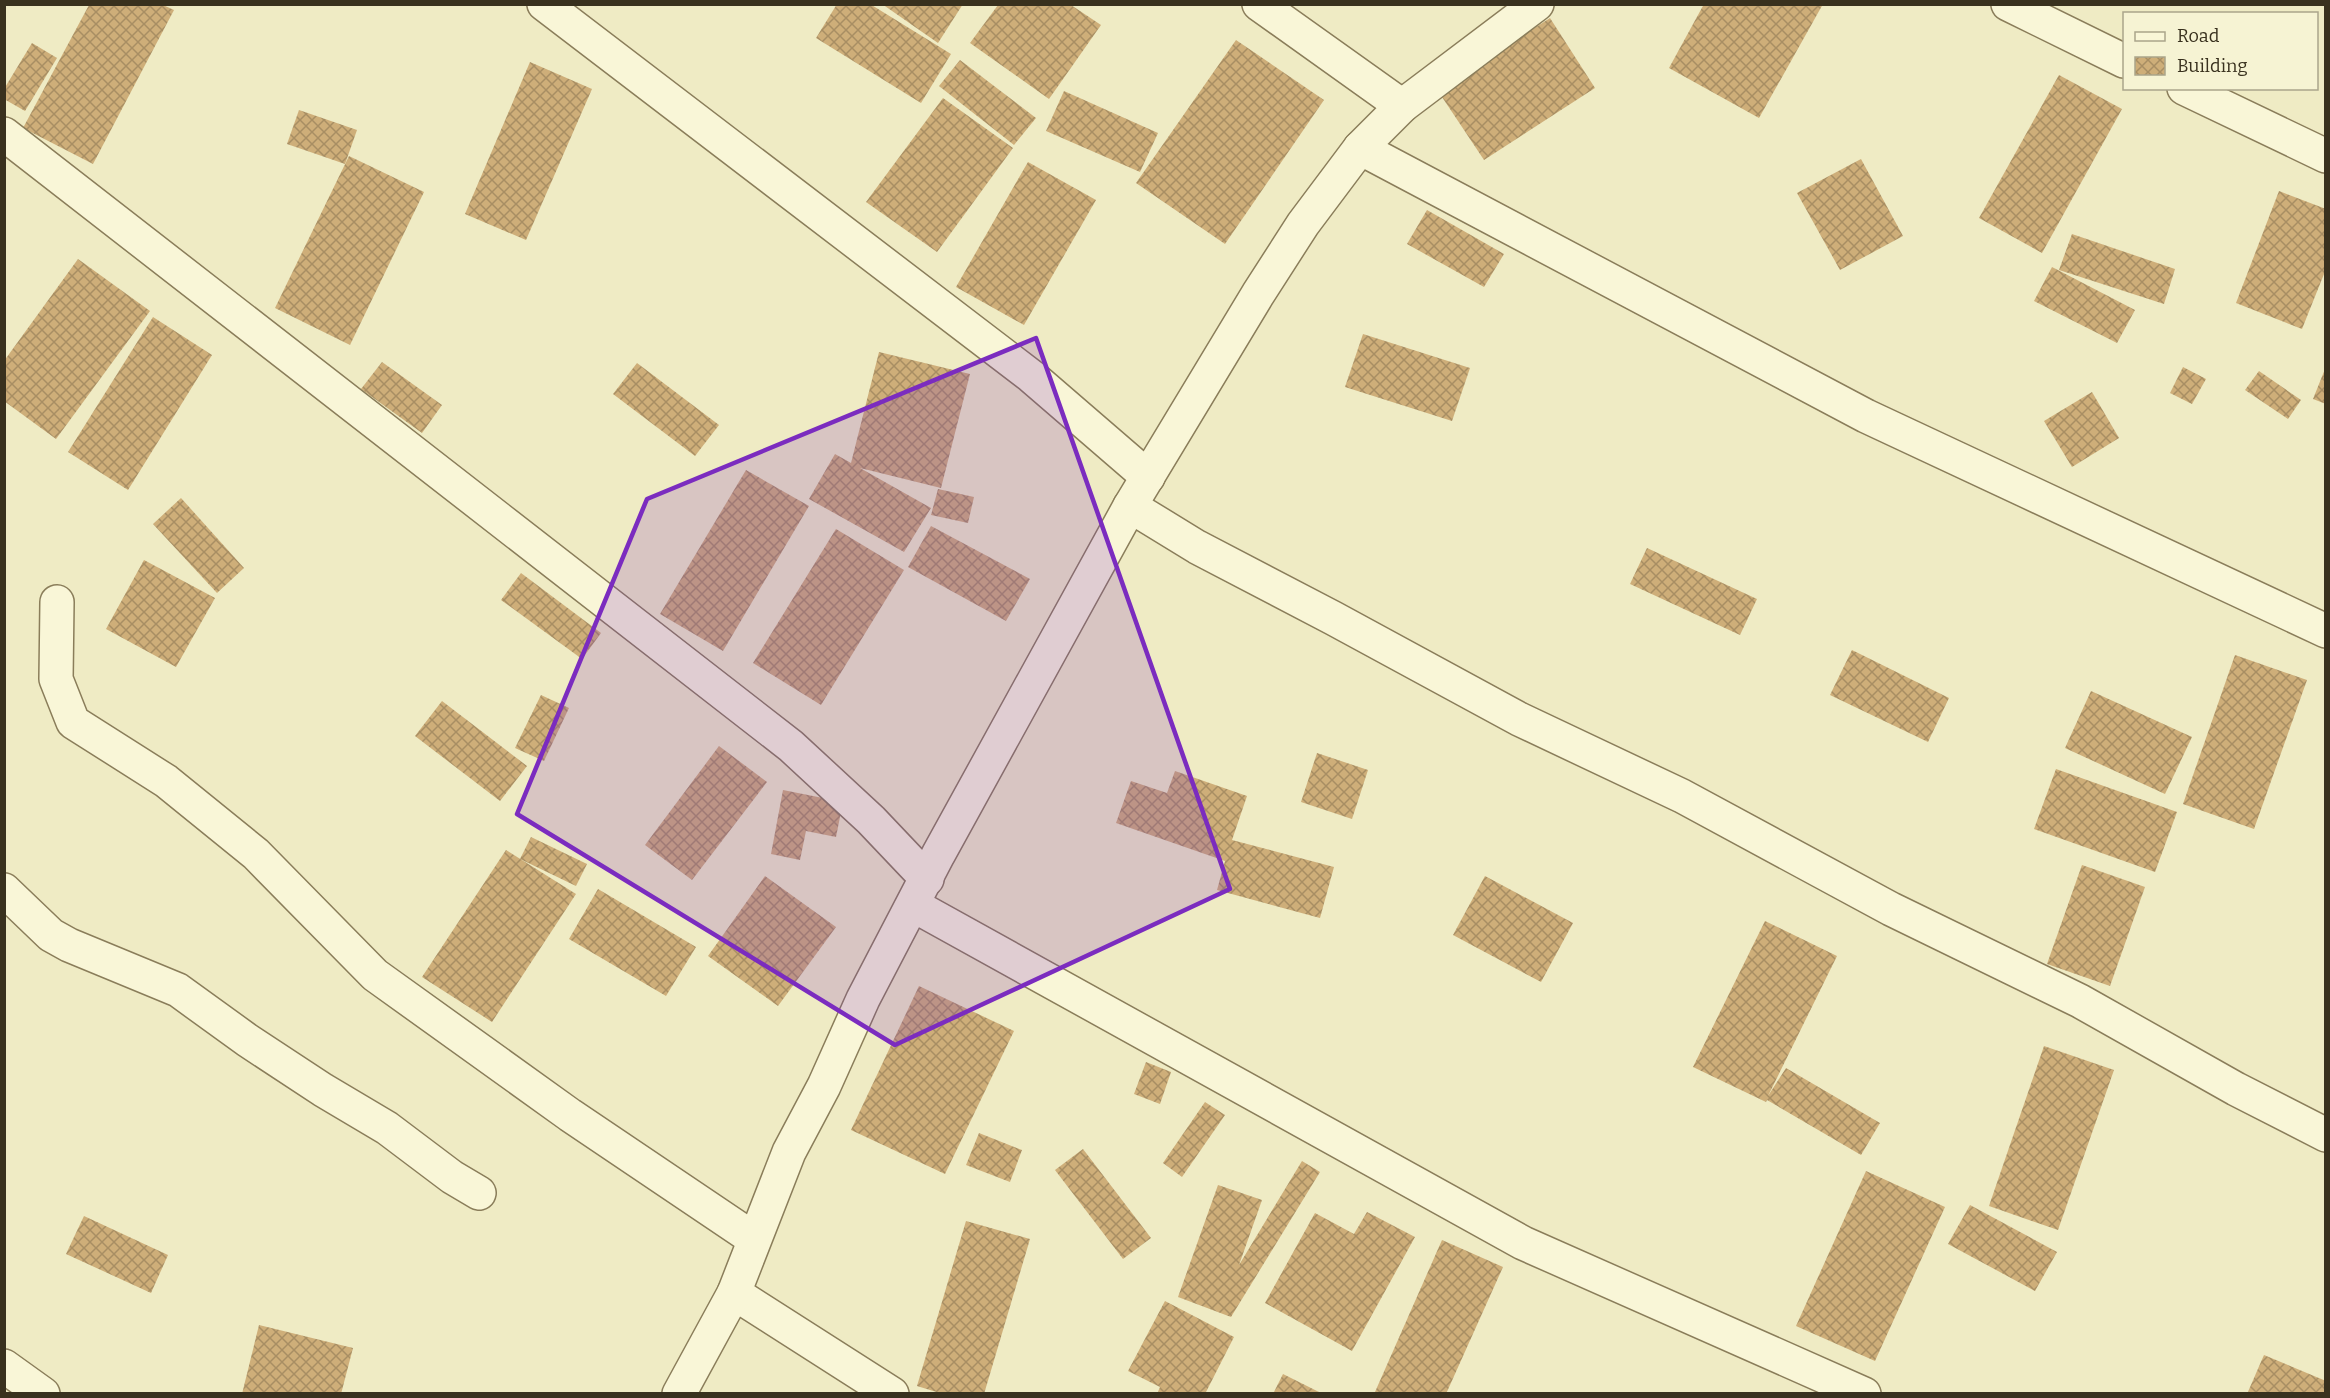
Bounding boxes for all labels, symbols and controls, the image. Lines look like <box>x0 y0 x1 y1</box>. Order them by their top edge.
legend <box>2123 12 2318 90</box>
text: Road <box>2177 25 2220 47</box>
text: Building <box>2177 55 2248 77</box>

